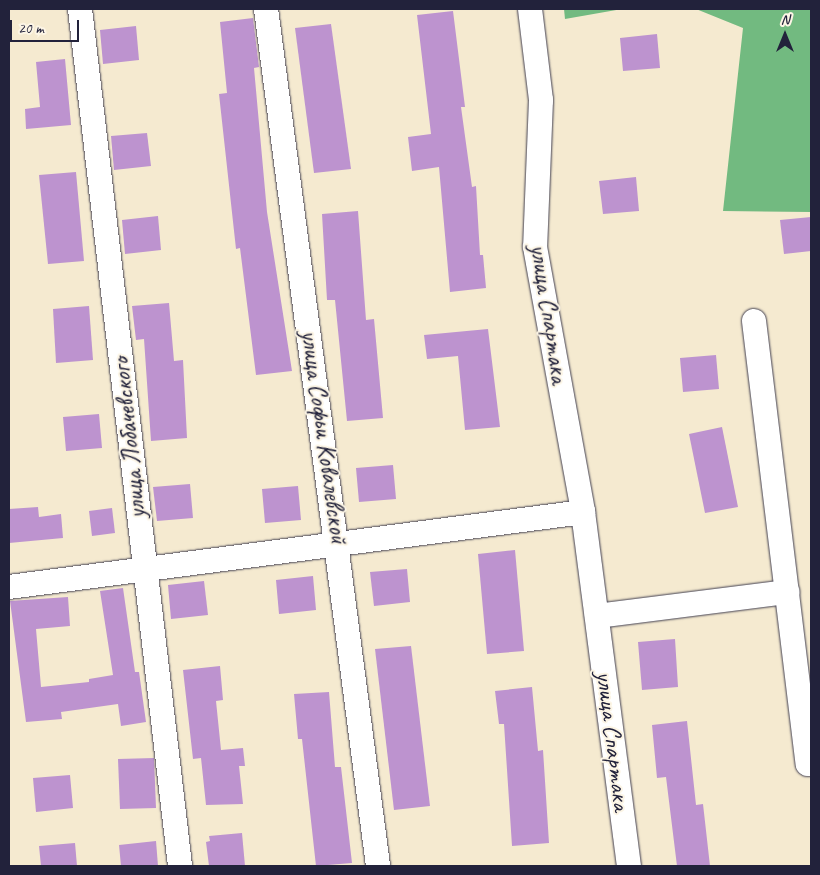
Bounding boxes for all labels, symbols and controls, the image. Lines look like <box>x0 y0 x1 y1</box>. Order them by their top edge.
scale bar <box>12 10 81 42</box>
north arrow <box>760 10 810 60</box>
text: N <box>781 11 789 28</box>
text: 20 m <box>18 19 44 38</box>
street label: улица Спартака <box>523 243 575 385</box>
street label: улица Софьи Ковалевской <box>295 331 353 543</box>
street label: улица Лобачевского <box>106 355 152 521</box>
street label: улица Спартака <box>590 670 636 812</box>

